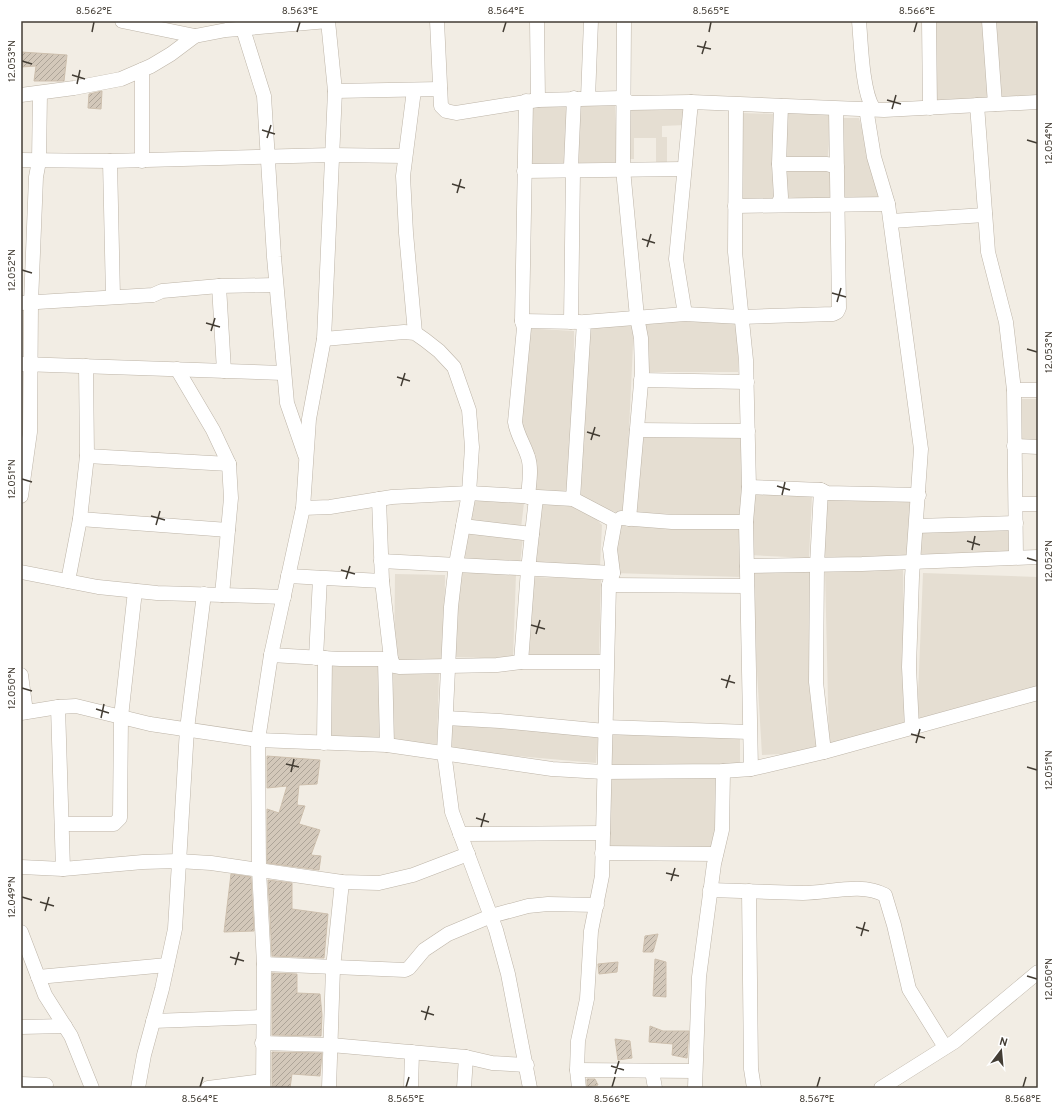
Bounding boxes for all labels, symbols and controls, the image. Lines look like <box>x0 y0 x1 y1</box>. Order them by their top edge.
text: 8.562°E <box>76 5 112 18</box>
text: 8.563°E <box>282 5 318 18</box>
text: 8.564°E <box>488 5 524 18</box>
text: 8.565°E <box>693 5 729 18</box>
text: 8.566°E <box>899 5 935 18</box>
text: 12.053°N <box>6 40 19 82</box>
text: 12.054°N <box>1043 122 1056 164</box>
text: 12.052°N <box>6 249 19 291</box>
text: 12.053°N <box>1043 331 1056 373</box>
text: 12.051°N <box>6 459 19 499</box>
text: 12.052°N <box>1043 540 1056 582</box>
text: 12.050°N <box>6 667 19 709</box>
text: 12.051°N <box>1043 750 1056 790</box>
text: 12.049°N <box>6 876 19 918</box>
text: 12.050°N <box>1043 958 1056 1000</box>
north arrow <box>981 1031 1021 1071</box>
text: N <box>998 1035 1009 1050</box>
text: 8.564°E <box>182 1093 218 1106</box>
text: 8.565°E <box>388 1093 424 1106</box>
text: 8.566°E <box>594 1093 630 1106</box>
text: 8.567°E <box>799 1093 835 1106</box>
text: 8.568°E <box>1005 1093 1041 1106</box>

